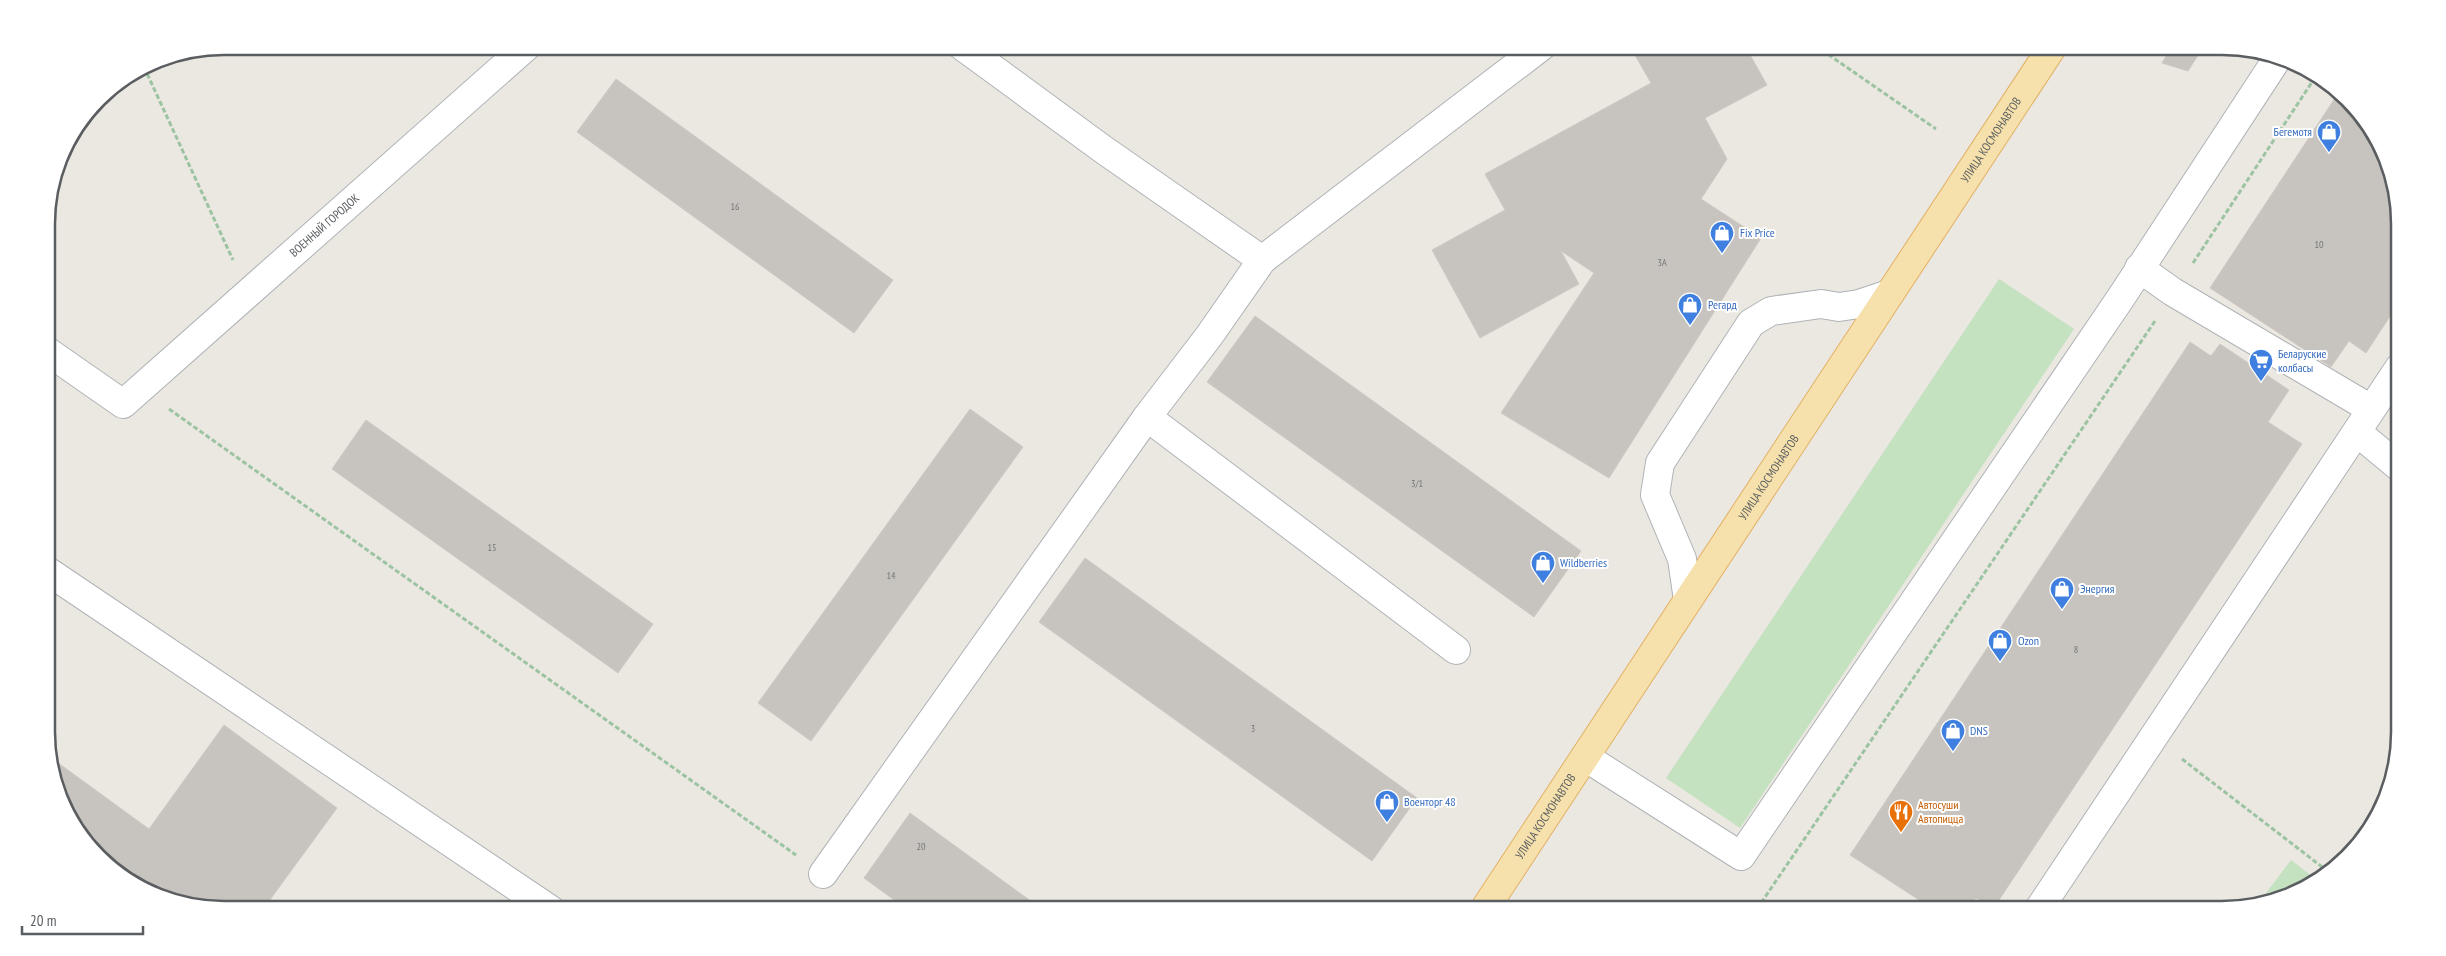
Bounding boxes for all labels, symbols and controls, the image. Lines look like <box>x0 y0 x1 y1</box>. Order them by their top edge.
street label: УЛИЦА КОСМОНАВТОВ <box>1957 94 2024 185</box>
shop icon: Бегемотя <box>2316 119 2342 153</box>
place label: Бегемотя <box>2274 124 2312 139</box>
street label: ВОЕННЫЙ ГОРОДОК <box>286 190 362 260</box>
house number: 16 <box>731 200 740 213</box>
shop icon: Fix Price <box>1709 220 1735 254</box>
place label: Fix Price <box>1740 225 1775 240</box>
house number: 10 <box>2315 238 2324 251</box>
house number: 3А <box>1657 256 1667 269</box>
shop icon: Регард <box>1677 292 1703 326</box>
place label: Регард <box>1708 297 1738 312</box>
place label: Беларуские колбасы <box>2278 346 2327 375</box>
supermarket icon: Беларуские колбасы <box>2248 348 2274 382</box>
street label: УЛИЦА КОСМОНАВТОВ <box>1735 431 1802 523</box>
house number: 3/1 <box>1411 477 1423 490</box>
house number: 15 <box>488 541 497 554</box>
shop icon: Wildberries <box>1530 550 1556 584</box>
place label: Wildberries <box>1560 555 1607 570</box>
house number: 14 <box>887 569 896 582</box>
shop icon: Энергия <box>2049 576 2075 610</box>
place label: Энергия <box>2080 581 2115 596</box>
shop icon: Ozon <box>1987 628 2013 662</box>
place label: Ozon <box>2018 633 2039 648</box>
house number: 8 <box>2074 643 2078 656</box>
shop icon: DNS <box>1940 718 1966 752</box>
house number: 3 <box>1251 722 1255 735</box>
place label: DNS <box>1970 723 1988 738</box>
street label: УЛИЦА КОСМОНАВТОВ <box>1512 770 1579 862</box>
shop icon: Военторг 48 <box>1374 789 1400 823</box>
place label: Военторг 48 <box>1404 794 1456 809</box>
place label: Автосуши Автопицца <box>1918 797 1963 826</box>
restaurant icon: Автосуши Автопицца <box>1888 799 1914 833</box>
house number: 20 <box>917 840 926 853</box>
scale bar <box>22 904 144 936</box>
text: 20 m <box>30 911 56 930</box>

